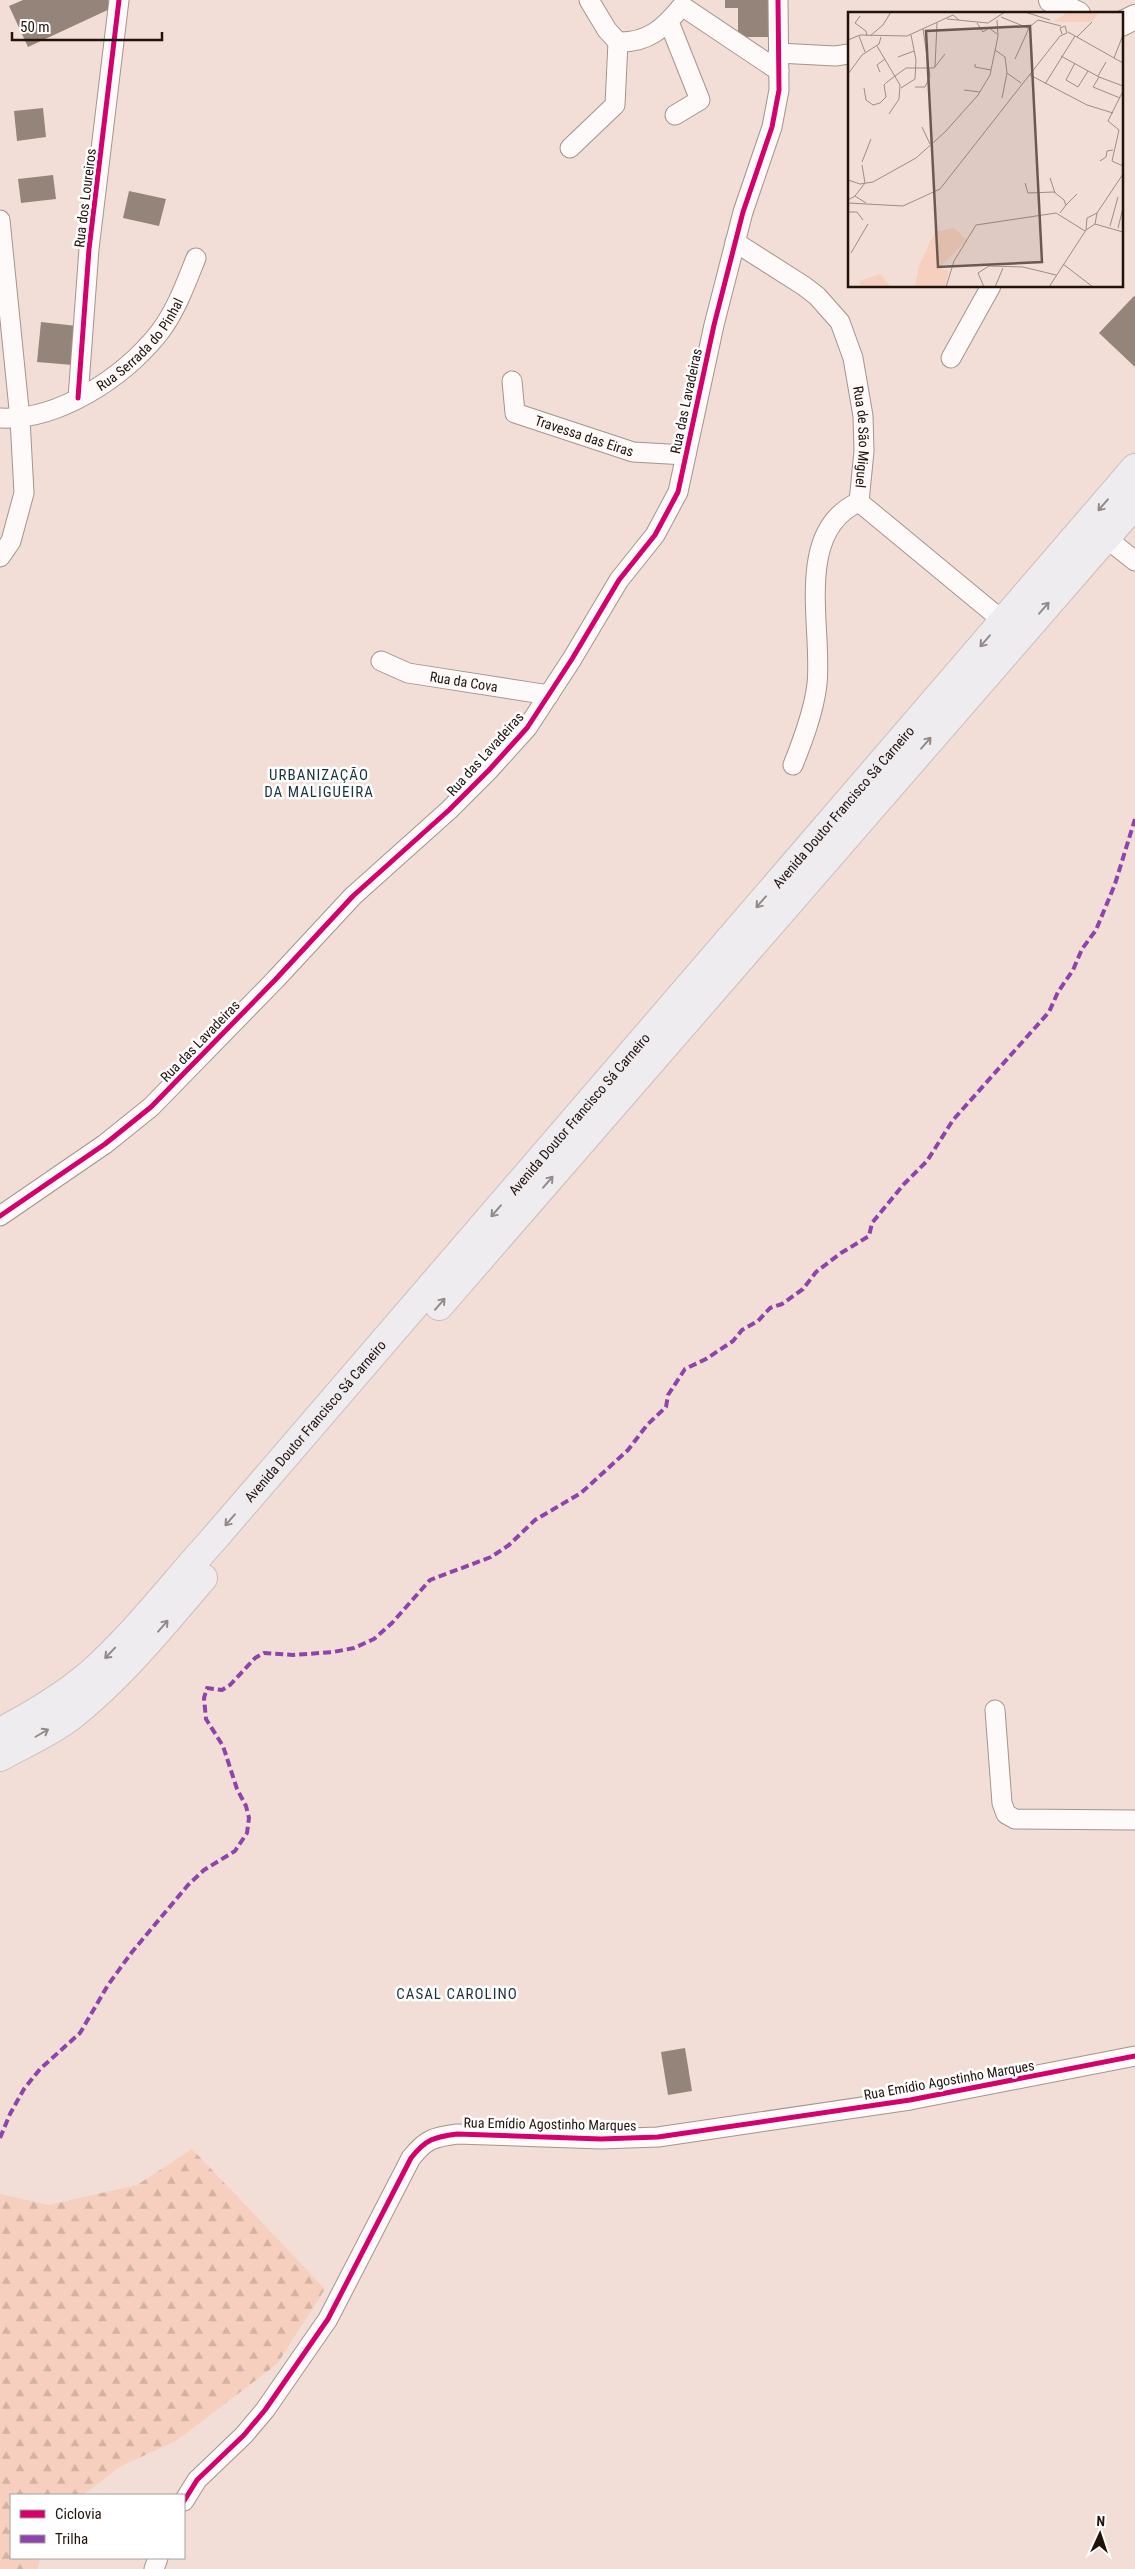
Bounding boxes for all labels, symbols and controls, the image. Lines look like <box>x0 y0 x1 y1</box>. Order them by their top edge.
scale bar <box>12 10 162 42</box>
inset map <box>848 12 1122 288</box>
text: 50 m <box>20 18 50 36</box>
street label: Rua dos Loureiros <box>71 148 99 248</box>
street label: Rua Serrada do Pinhal <box>94 296 186 394</box>
street label: Rua das Lavadeiras <box>667 347 705 455</box>
street label: Rua de São Miguel <box>850 385 872 489</box>
street label: Travessa das Eiras <box>533 412 636 460</box>
one-way arrow <box>1097 499 1109 512</box>
one-way arrow <box>1038 601 1050 614</box>
one-way arrow <box>980 635 991 648</box>
street label: Rua da Cova <box>429 669 499 695</box>
street label: Rua das Lavadeiras <box>443 709 527 799</box>
street label: Avenida Doutor Francisco Sá Carneiro <box>769 723 917 891</box>
one-way arrow <box>920 737 932 750</box>
district label: URBANIZAÇÃO DA MALIGUEIRA <box>264 766 374 801</box>
one-way arrow <box>756 895 767 908</box>
street label: Rua das Lavadeiras <box>157 997 243 1085</box>
street label: Avenida Doutor Francisco Sá Carneiro <box>505 1030 653 1198</box>
one-way arrow <box>542 1176 553 1189</box>
one-way arrow <box>490 1204 502 1217</box>
one-way arrow <box>435 1297 446 1310</box>
street label: Avenida Doutor Francisco Sá Carneiro <box>241 1337 389 1505</box>
one-way arrow <box>225 1513 236 1526</box>
one-way arrow <box>157 1619 169 1632</box>
one-way arrow <box>104 1647 116 1660</box>
one-way arrow <box>35 1728 50 1738</box>
district label: CASAL CAROLINO <box>396 1985 518 2003</box>
street label: Rua Emídio Agostinho Marques <box>862 2057 1036 2103</box>
street label: Rua Emídio Agostinho Marques <box>463 2114 637 2134</box>
legend <box>10 2494 185 2559</box>
text: Ciclovia <box>55 2505 102 2523</box>
north arrow <box>1075 2509 1125 2559</box>
text: N <box>1096 2513 1105 2529</box>
text: Trilha <box>55 2530 88 2548</box>

